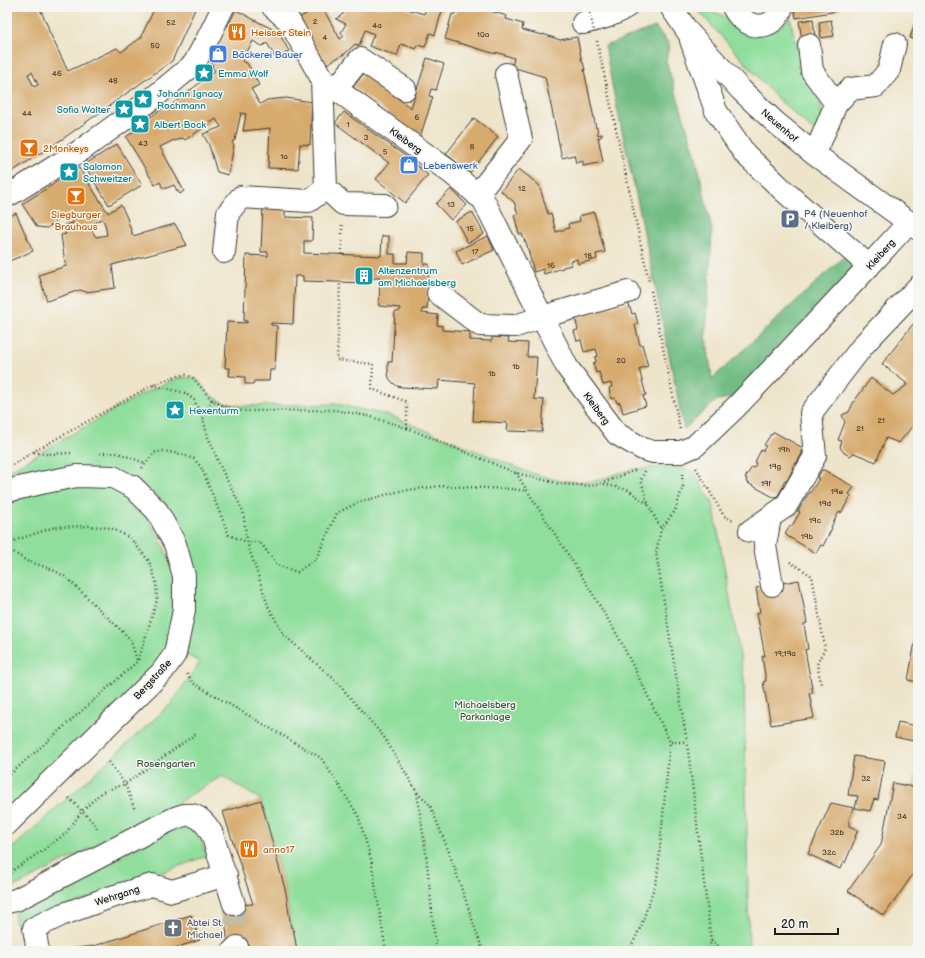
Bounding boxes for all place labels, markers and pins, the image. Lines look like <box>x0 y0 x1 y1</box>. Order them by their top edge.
restaurant icon: Heisser Stein <box>226 21 248 43</box>
place label: Heisser Stein <box>251 27 312 39</box>
shop icon: Bäckerei Bauer <box>207 43 229 65</box>
place label: Bäckerei Bauer <box>232 49 303 61</box>
place icon: Emma Wolf <box>193 62 215 84</box>
place label: Emma Wolf <box>218 68 269 80</box>
place icon: Johann Ignacy Rochmann <box>132 88 154 110</box>
place label: Johann Ignacy Rochmann <box>157 88 223 112</box>
place icon: Sofia Walter <box>113 98 135 120</box>
place label: Sofia Walter <box>57 104 110 116</box>
place icon: Albert Bock <box>129 113 151 135</box>
place label: Albert Bock <box>154 119 206 131</box>
bar icon: 2Monkeys <box>18 137 40 159</box>
place label: 2Monkeys <box>43 143 89 155</box>
shop icon: Lebenswerk <box>398 154 420 176</box>
place label: Lebenswerk <box>423 160 478 172</box>
place icon: Salomon Schweitzer <box>58 161 80 183</box>
place label: Salomon Schweitzer <box>83 161 132 185</box>
bar icon: Siegburger Brauhaus <box>65 185 87 207</box>
parking icon: P4 (Neuenhof / Kleiberg) <box>779 208 801 230</box>
place label: P4 (Neuenhof / Kleiberg) <box>804 208 868 232</box>
place label: Siegburger Brauhaus <box>51 209 101 233</box>
building icon: Altenzentrum am Michaelsberg <box>353 265 375 287</box>
place label: Altenzentrum am Michaelsberg <box>378 265 456 289</box>
place icon: Hexenturm <box>164 399 186 421</box>
place label: Hexenturm <box>189 405 239 417</box>
restaurant icon: anno17 <box>238 838 260 860</box>
place label: anno17 <box>263 844 294 856</box>
church icon: Abtei St. Michael <box>162 917 184 939</box>
place label: Abtei St. Michael <box>187 917 223 941</box>

